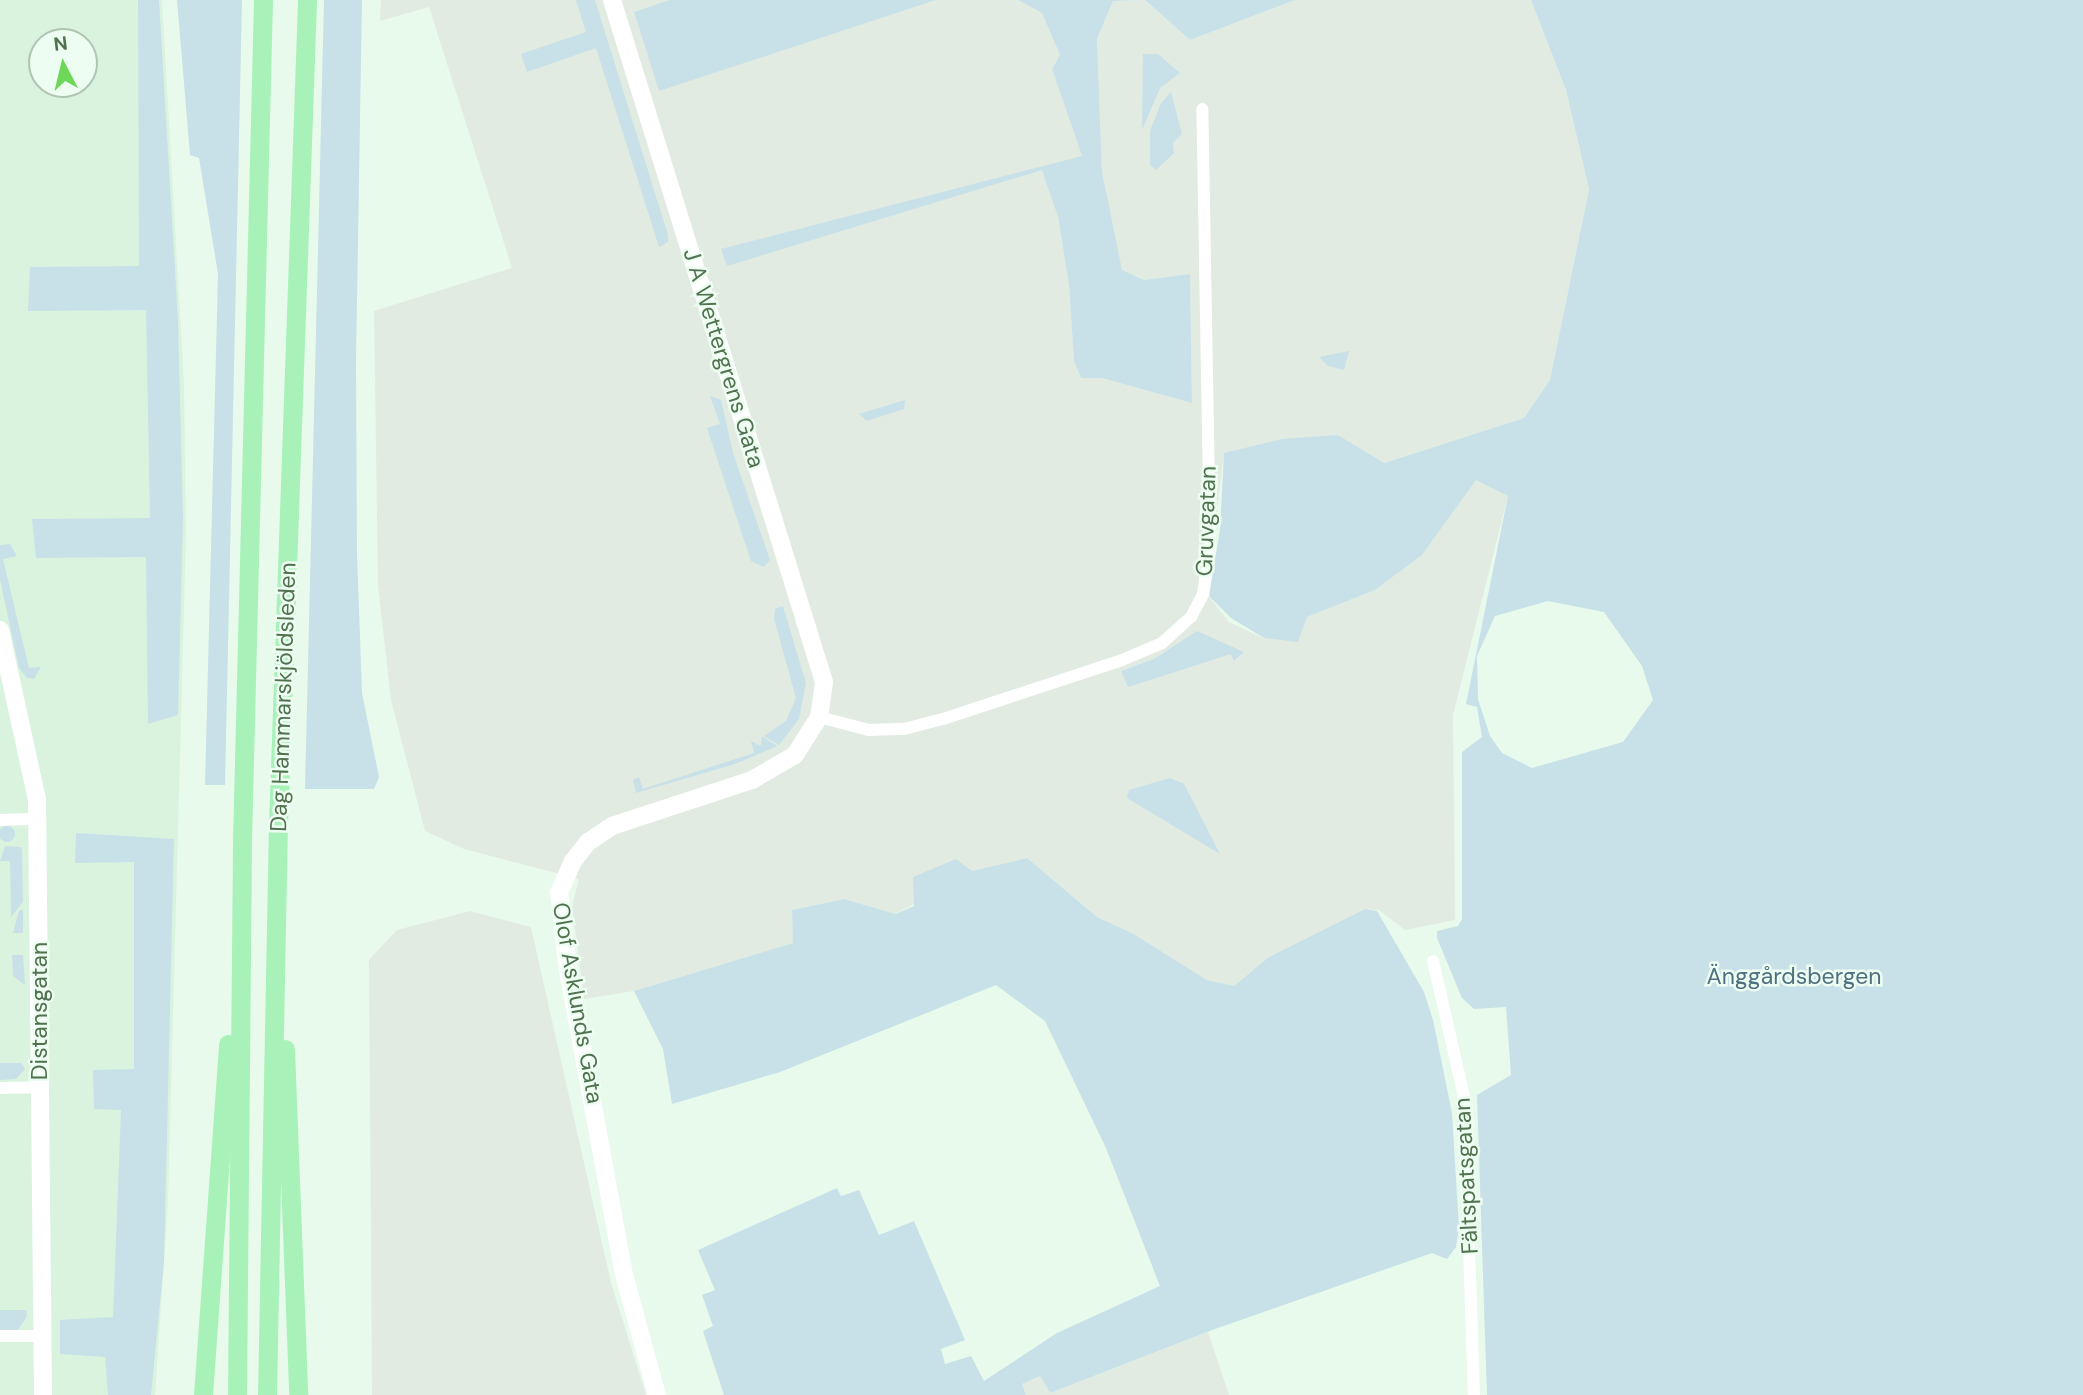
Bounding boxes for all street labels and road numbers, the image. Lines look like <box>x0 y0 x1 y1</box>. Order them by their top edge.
street label: J A Wettergrens Gata <box>678 245 770 471</box>
street label: Gruvgatan <box>1190 465 1222 577</box>
street label: Dag Hammarskjöldsleden <box>265 562 301 832</box>
street label: Olof Asklunds Gata <box>547 900 609 1106</box>
street label: Distansgatan <box>25 942 53 1080</box>
street label: Fältspatsgatan <box>1448 1097 1484 1255</box>

